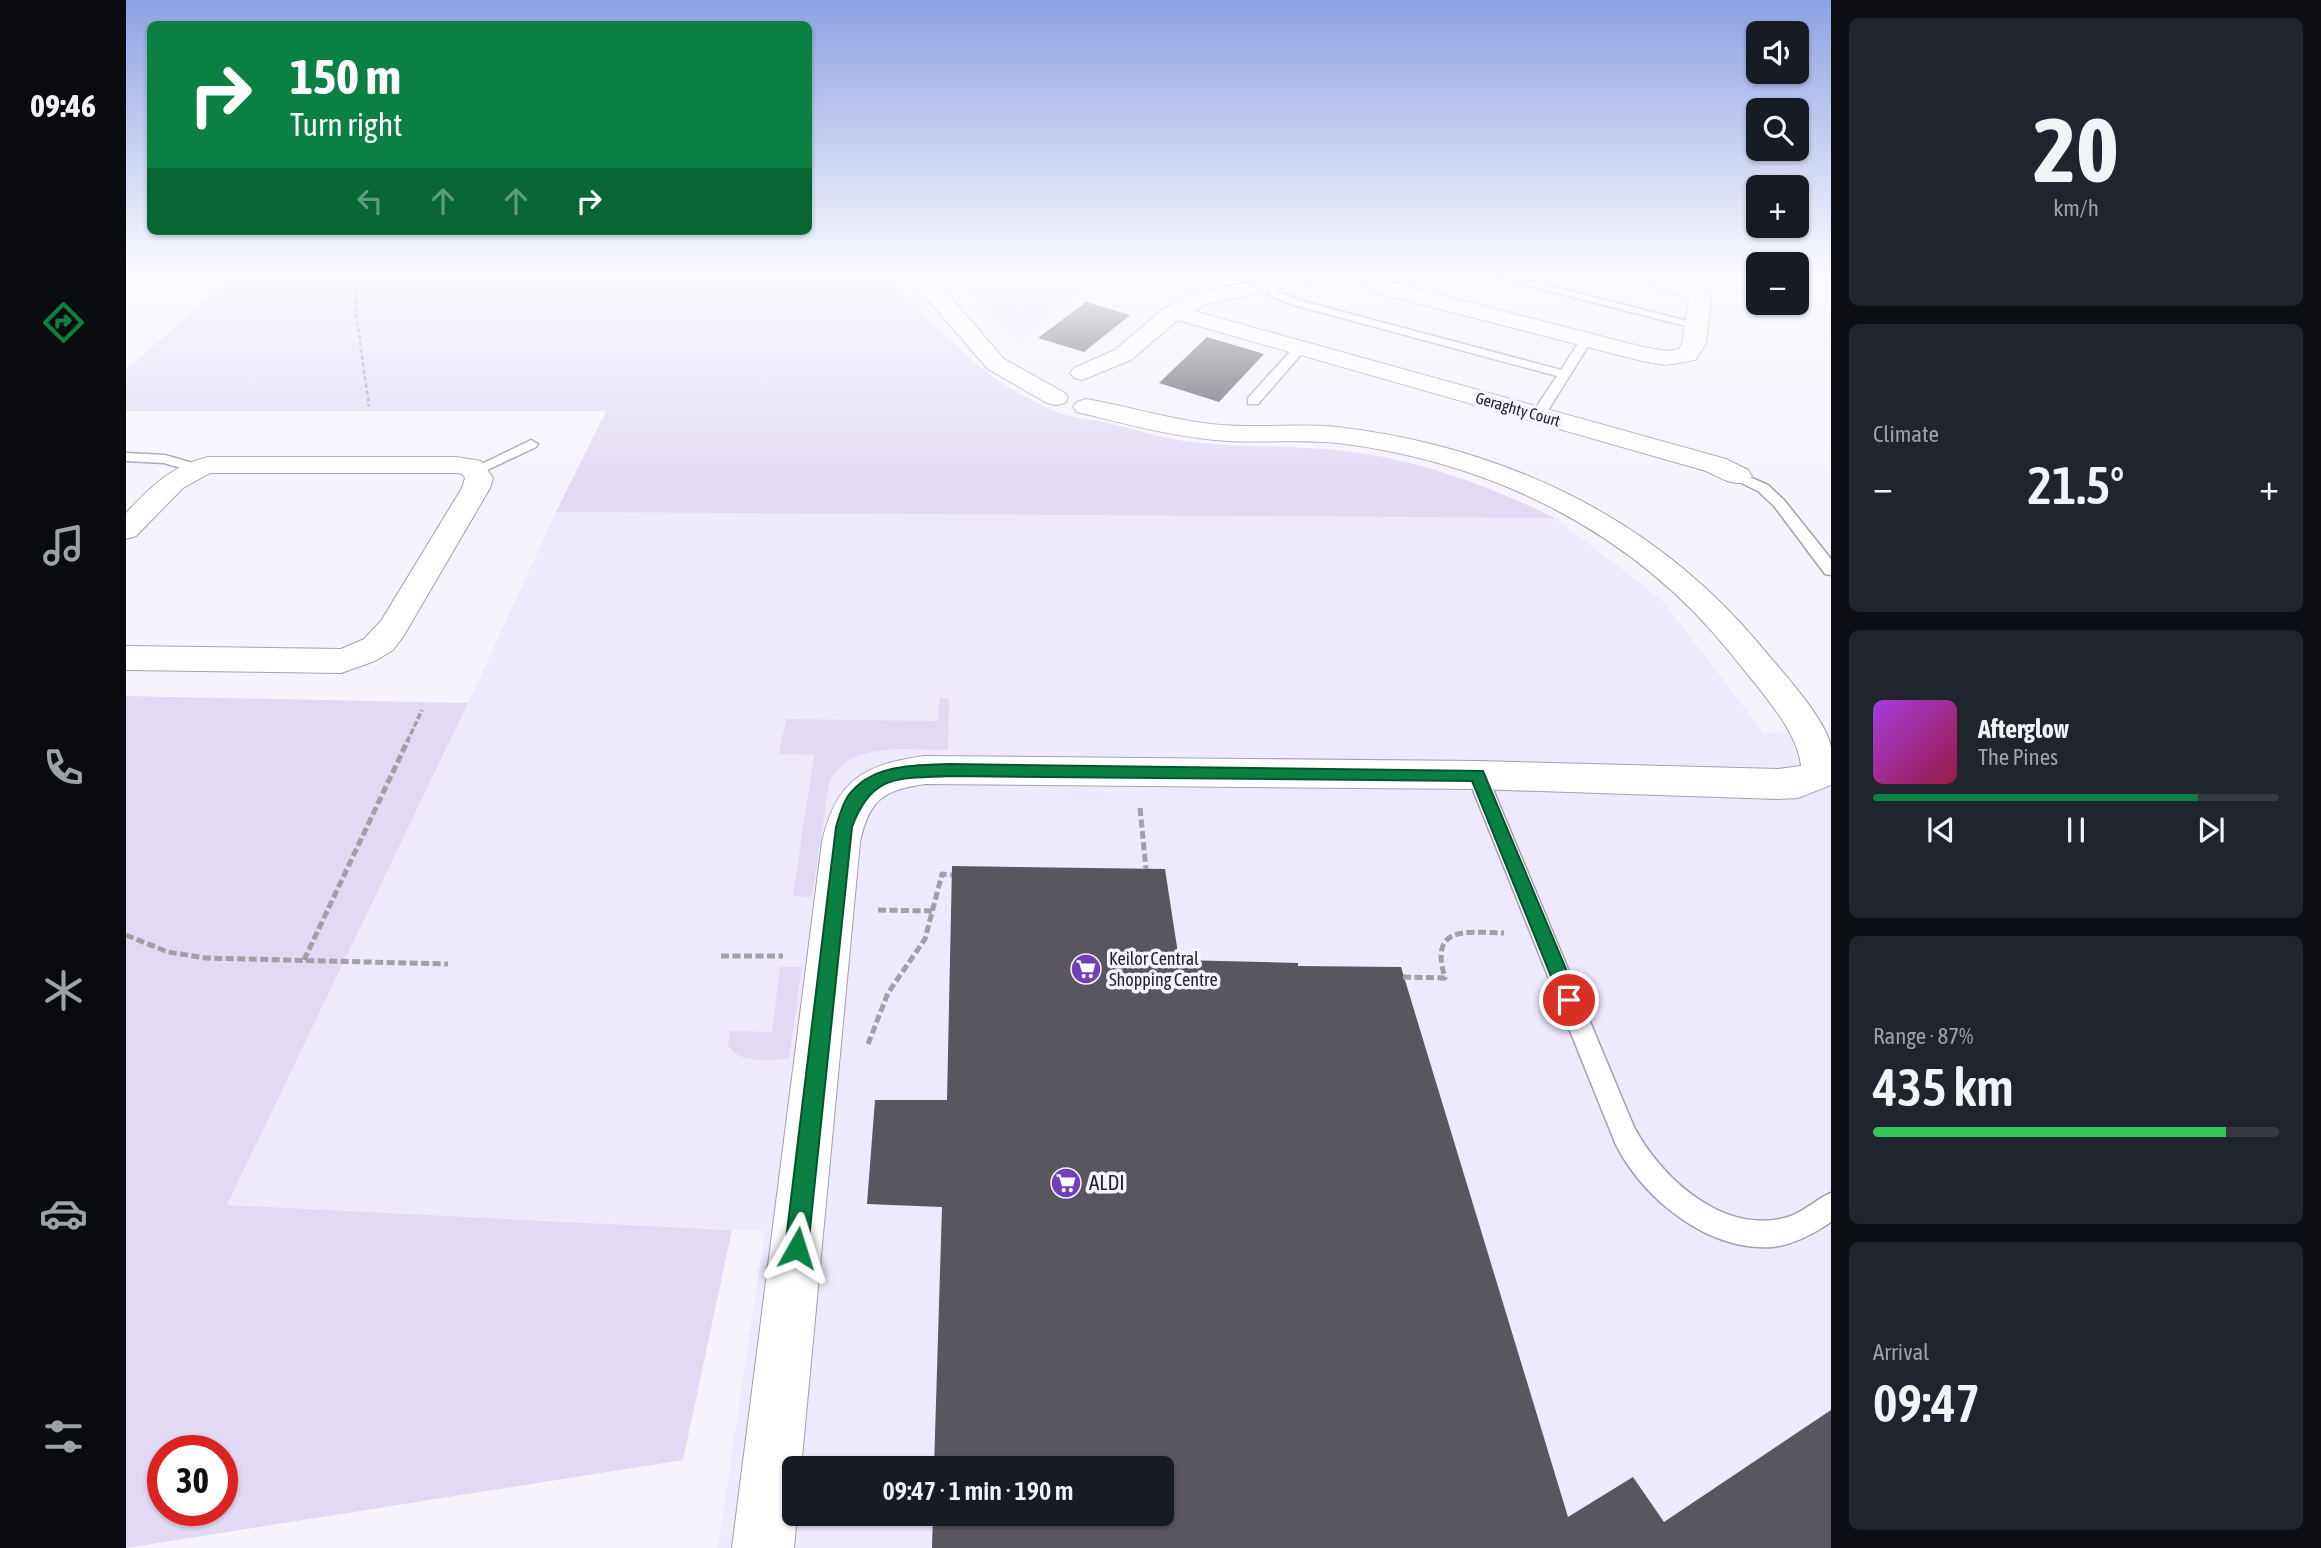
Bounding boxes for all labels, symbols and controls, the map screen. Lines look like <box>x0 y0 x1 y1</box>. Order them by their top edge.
map controls <box>1746 21 1809 315</box>
button: sound <box>1746 21 1809 84</box>
text: 150 m <box>290 48 401 104</box>
icon: right <box>175 49 266 140</box>
text: 09:46 <box>30 87 96 124</box>
text: 20 <box>2033 97 2119 201</box>
button: search <box>1746 98 1809 161</box>
text: Turn right <box>290 106 403 143</box>
button: + <box>1746 175 1809 238</box>
icon: left <box>351 182 389 220</box>
icon: ahead <box>424 182 462 220</box>
icon: ahead <box>497 182 535 220</box>
icon: right <box>570 182 608 220</box>
text: km/h <box>2053 195 2099 221</box>
button: − <box>1746 252 1809 315</box>
icon: directions <box>39 298 88 347</box>
street label: Geraghty Court <box>1473 388 1563 431</box>
text: Climate <box>1873 421 1939 447</box>
text: 21.5° <box>2028 455 2124 515</box>
text: − <box>1873 465 1893 508</box>
text: + <box>2259 465 2279 508</box>
icon: music <box>39 521 88 570</box>
text: Afterglow <box>1978 714 2069 744</box>
icon: phone <box>39 743 88 792</box>
text: The Pines <box>1978 744 2058 770</box>
icon: previous <box>1922 811 1960 849</box>
icon: pause <box>2057 811 2095 849</box>
icon: next <box>2192 811 2230 849</box>
place label: Keilor Central Shopping Centre <box>1109 948 1218 990</box>
supermarket icon: Keilor Central Shopping Centre <box>1069 952 1103 986</box>
icon: climate <box>39 966 88 1015</box>
pin <box>1539 970 1599 1030</box>
icon: arrive <box>1550 981 1588 1019</box>
text: Range · 87% <box>1873 1023 1973 1049</box>
text: 435 km <box>1873 1057 2014 1117</box>
supermarket icon: ALDI <box>1049 1166 1083 1200</box>
place label: ALDI <box>1089 1170 1125 1194</box>
icon: car <box>39 1189 88 1238</box>
position arrow <box>760 1211 834 1285</box>
text: Arrival <box>1873 1339 1929 1365</box>
text: 09:47 <box>1873 1373 1980 1433</box>
icon: filters <box>39 1412 88 1461</box>
speed limit sign: 30 <box>147 1435 238 1526</box>
text: 09:47 · 1 min · 190 m <box>883 1476 1073 1506</box>

